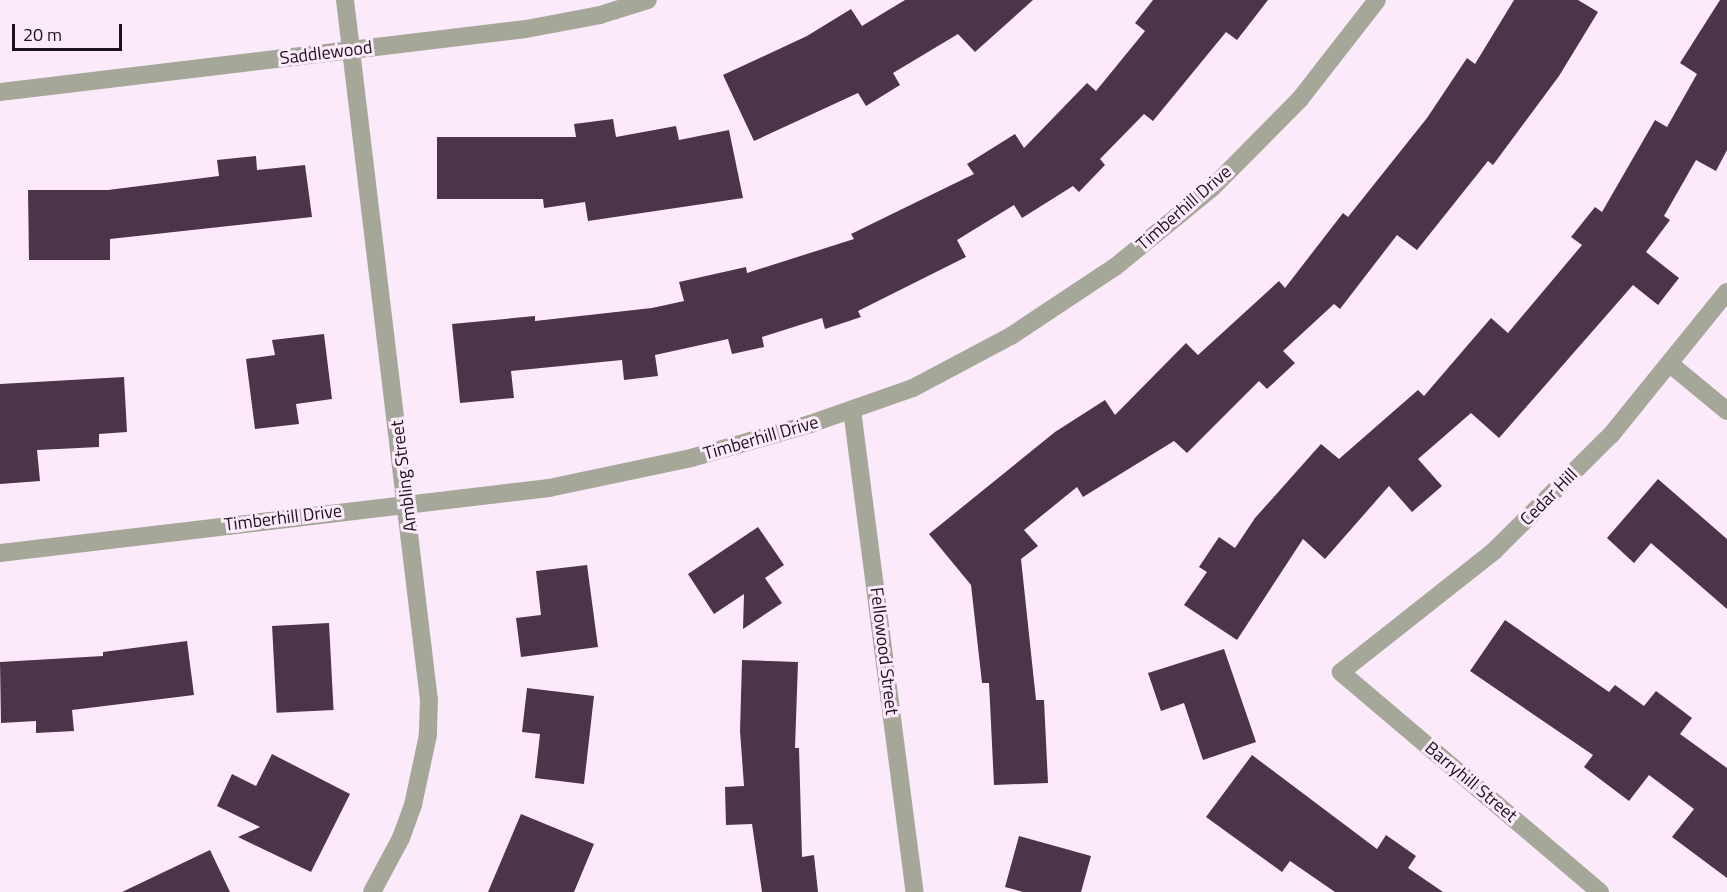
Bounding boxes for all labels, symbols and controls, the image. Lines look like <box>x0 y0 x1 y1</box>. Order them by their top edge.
scale bar <box>15 12 124 50</box>
text: 20 m <box>23 21 62 48</box>
street label: Saddlewood <box>278 37 374 69</box>
street label: Timberhill Drive <box>1132 161 1236 255</box>
street label: Timberhill Drive <box>701 411 821 465</box>
street label: Ambling Street <box>386 419 422 533</box>
street label: Cedar Hill <box>1516 464 1582 530</box>
street label: Timberhill Drive <box>223 500 343 536</box>
street label: Fellowood Street <box>865 586 903 716</box>
street label: Barryhill Street <box>1421 737 1521 827</box>

